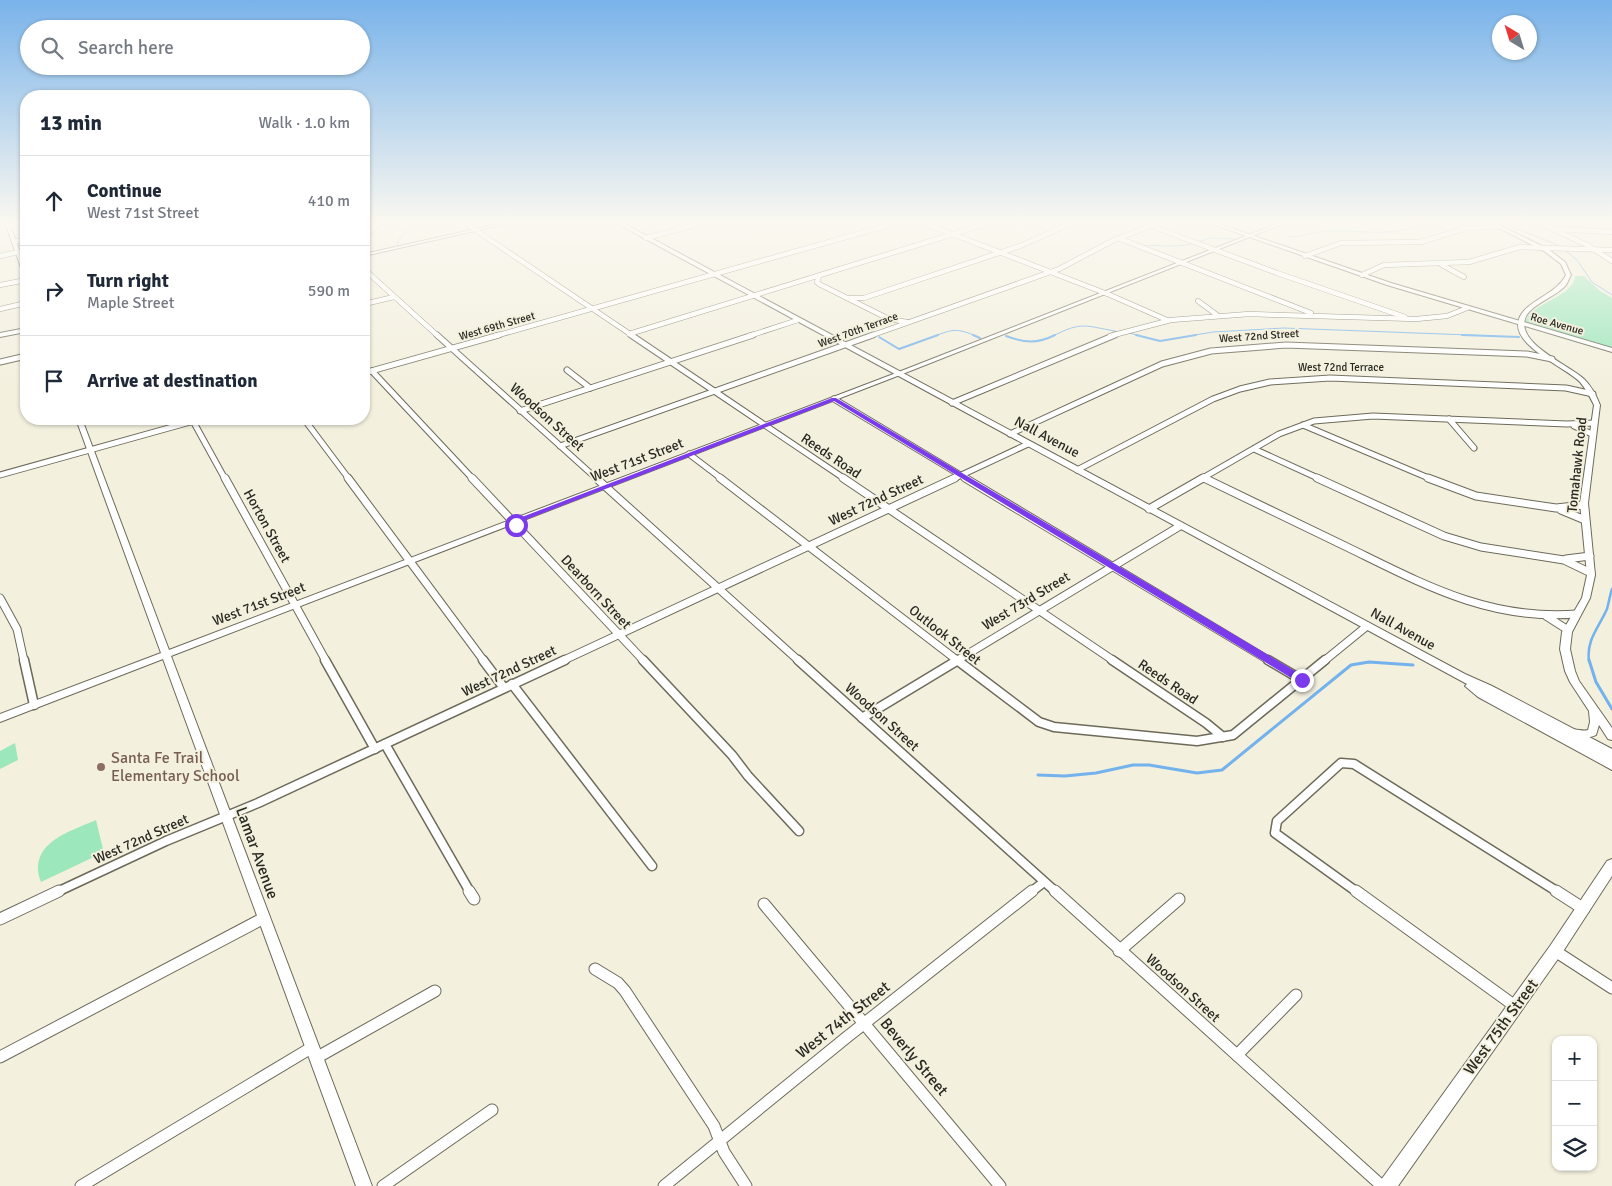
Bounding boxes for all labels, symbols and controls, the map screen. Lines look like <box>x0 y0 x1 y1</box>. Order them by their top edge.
north arrow <box>1492 15 1537 60</box>
search box <box>20 20 370 75</box>
icon: search <box>38 34 66 62</box>
text: Search here <box>78 36 174 60</box>
text: 13 min <box>40 110 102 136</box>
text: Walk · 1.0 km <box>258 113 350 133</box>
text: Continue <box>87 179 162 203</box>
icon: ahead <box>40 187 68 215</box>
text: 410 m <box>308 191 350 211</box>
text: West 71st Street <box>87 203 199 223</box>
text: Turn right <box>87 269 169 293</box>
icon: right <box>40 277 68 305</box>
text: 590 m <box>308 281 350 301</box>
text: Maple Street <box>87 293 174 313</box>
street label: West 69th Street <box>458 309 537 343</box>
street label: West 70th Terrace <box>816 310 900 350</box>
street label: Roe Avenue <box>1529 310 1585 338</box>
street label: West 72nd Street <box>1218 327 1300 345</box>
street label: West 72nd Terrace <box>1298 361 1384 374</box>
icon: arrive <box>40 367 68 395</box>
text: Arrive at destination <box>87 369 258 393</box>
street label: Woodson Street <box>506 379 588 455</box>
street label: Nall Avenue <box>1011 413 1083 461</box>
street label: Tomahawk Road <box>1564 416 1590 514</box>
street label: Reeds Road <box>798 430 864 482</box>
street label: West 71st Street <box>588 434 686 486</box>
street label: West 72nd Street <box>826 471 926 529</box>
street label: Horton Street <box>240 486 294 566</box>
route start <box>505 514 528 537</box>
street label: Dearborn Street <box>557 551 635 633</box>
street label: West 73rd Street <box>979 568 1073 634</box>
street label: West 71st Street <box>210 578 308 630</box>
street label: Outlook Street <box>906 602 985 668</box>
street label: Nall Avenue <box>1368 604 1438 654</box>
street label: West 72nd Street <box>459 642 559 700</box>
street label: Reeds Road <box>1135 656 1201 708</box>
route end <box>1291 669 1314 692</box>
street label: Woodson Street <box>841 679 923 755</box>
place label: Santa Fe Trail Elementary School <box>111 748 240 786</box>
marker: Santa Fe Trail Elementary School <box>95 761 107 773</box>
street label: Lamar Avenue <box>231 804 283 902</box>
street label: West 72nd Street <box>91 810 191 868</box>
street label: Woodson Street <box>1142 950 1224 1026</box>
street label: West 75th Street <box>1459 975 1543 1079</box>
street label: West 74th Street <box>792 977 894 1063</box>
street label: Beverly Street <box>876 1014 953 1100</box>
map controls <box>1552 1036 1597 1171</box>
button: + <box>1552 1036 1597 1081</box>
button: − <box>1552 1081 1597 1126</box>
button: layers <box>1552 1126 1597 1171</box>

